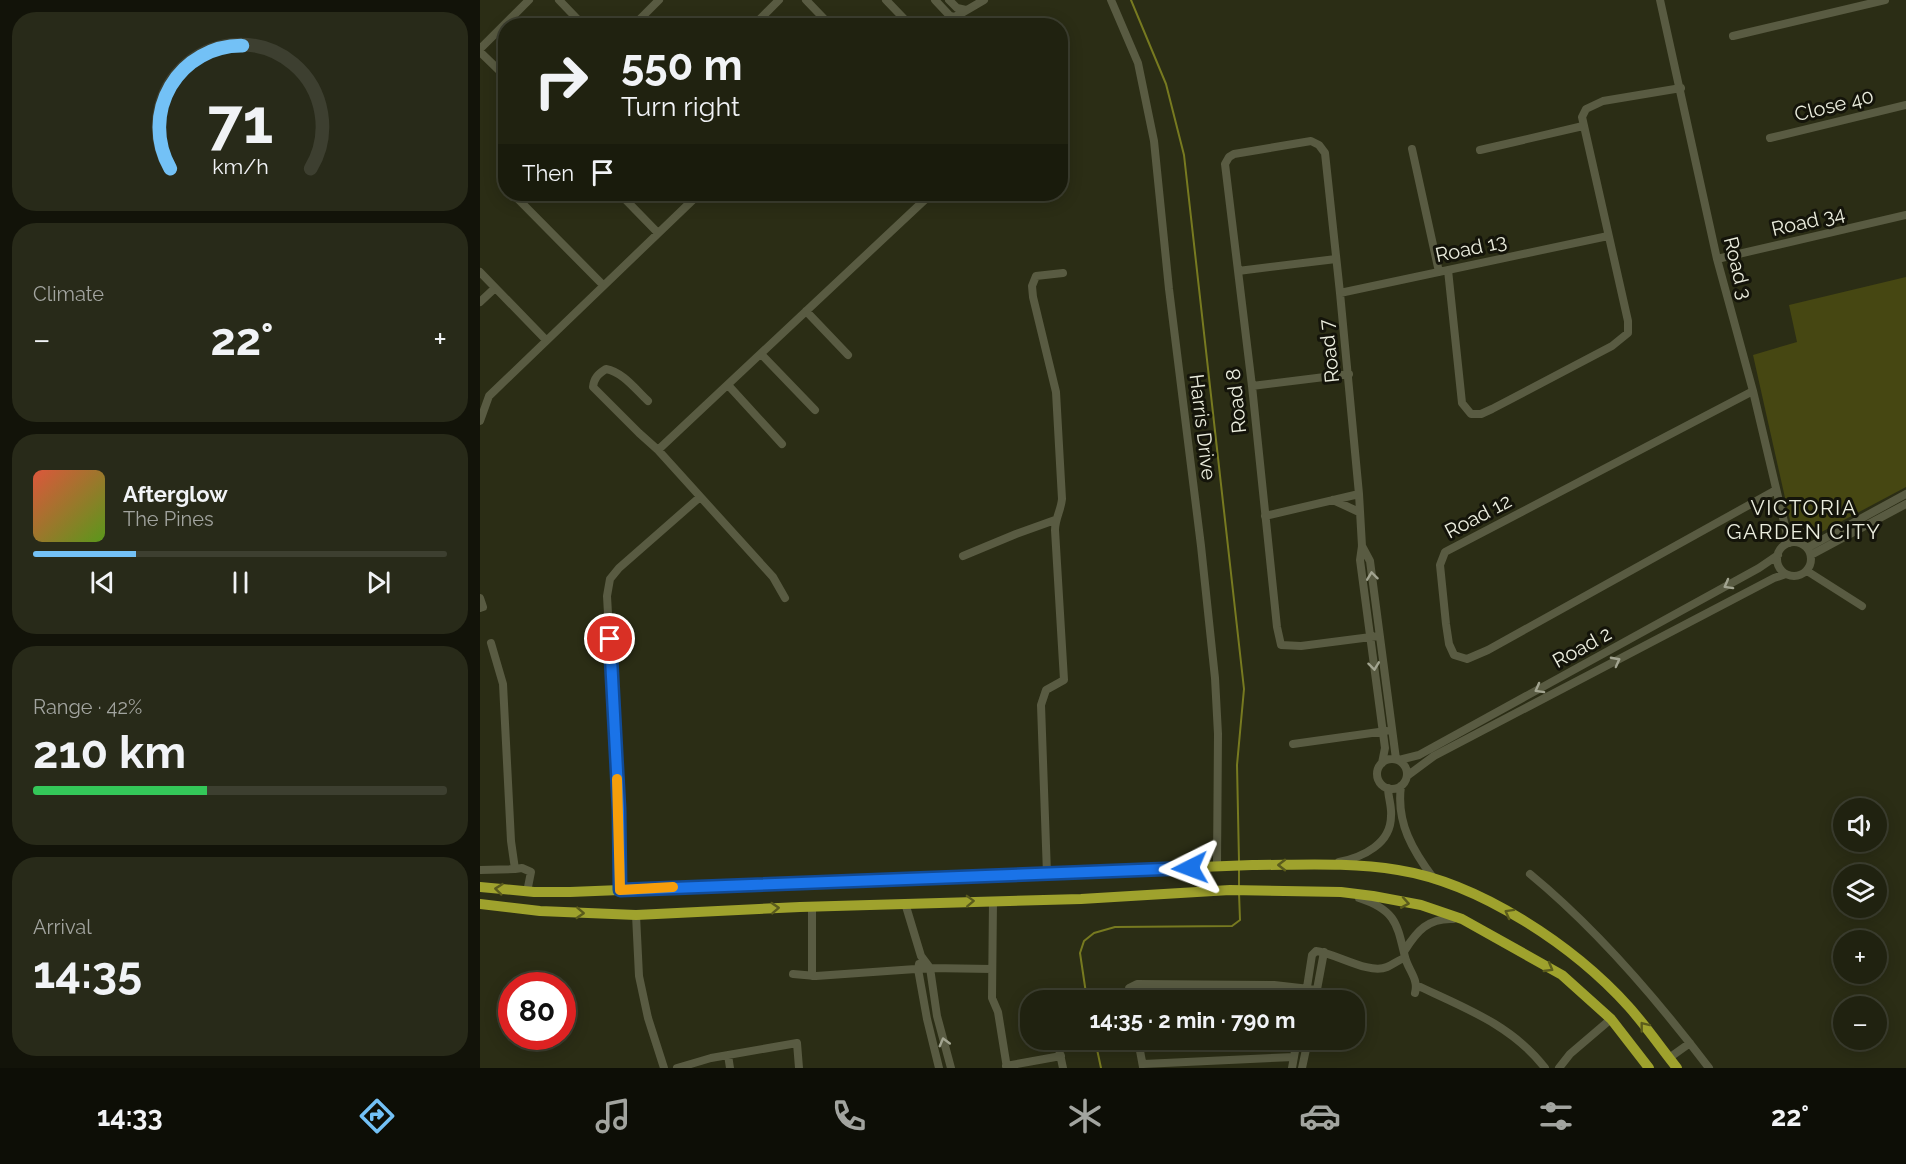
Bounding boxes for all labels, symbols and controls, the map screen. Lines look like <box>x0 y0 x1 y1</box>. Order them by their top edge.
text: 550 m <box>621 41 743 90</box>
icon: right <box>522 42 600 120</box>
text: 71 <box>207 84 273 158</box>
street label: Close 40 <box>1792 84 1876 126</box>
text: Turn right <box>621 91 740 122</box>
text: km/h <box>212 154 268 179</box>
icon: arrive <box>586 156 619 189</box>
text: Then <box>522 160 574 186</box>
street label: Road 34 <box>1769 201 1847 241</box>
street label: Road 13 <box>1433 229 1509 267</box>
street label: Road 3 <box>1719 234 1757 302</box>
text: Climate <box>33 282 104 306</box>
text: 22° <box>210 313 274 366</box>
street label: Road 7 <box>1314 318 1344 384</box>
text: − <box>33 320 51 359</box>
text: + <box>433 320 447 359</box>
street label: Road 8 <box>1221 367 1251 435</box>
street label: Harris Drive <box>1185 373 1221 482</box>
text: Afterglow <box>123 481 228 507</box>
street label: Road 12 <box>1441 488 1515 544</box>
district label: VICTORIA GARDEN CITY <box>1727 495 1881 544</box>
text: The Pines <box>123 507 214 531</box>
icon: previous <box>86 566 119 599</box>
icon: pause <box>224 566 257 599</box>
icon: next <box>362 566 395 599</box>
one-way arrow <box>1366 572 1379 581</box>
one-way arrow <box>1724 578 1734 589</box>
pin <box>584 613 635 664</box>
street label: Road 2 <box>1548 621 1616 673</box>
icon: arrive <box>593 622 626 655</box>
one-way arrow <box>1610 657 1620 668</box>
one-way arrow <box>1368 661 1380 670</box>
one-way arrow <box>1535 682 1545 693</box>
text: Range · 42% <box>33 695 142 719</box>
text: 210 km <box>33 726 186 779</box>
map controls <box>1833 798 1887 1050</box>
button: sound <box>1833 798 1887 852</box>
position arrow <box>1158 836 1222 900</box>
one-way arrow <box>1277 859 1286 871</box>
button: layers <box>1833 864 1887 918</box>
one-way arrow <box>495 883 504 896</box>
one-way arrow <box>965 895 974 908</box>
one-way arrow <box>1400 896 1410 908</box>
one-way arrow <box>770 902 779 915</box>
one-way arrow <box>576 906 585 919</box>
one-way arrow <box>1504 909 1515 920</box>
text: Arrival <box>33 915 92 939</box>
button: + <box>1833 930 1887 984</box>
text: 14:35 <box>33 946 142 999</box>
one-way arrow <box>1543 961 1554 972</box>
speed limit sign: 80 <box>498 972 576 1050</box>
button: − <box>1833 996 1887 1050</box>
text: 14:35 · 2 min · 790 m <box>1090 1007 1296 1033</box>
one-way arrow <box>1641 1022 1652 1033</box>
one-way arrow <box>939 1037 951 1048</box>
icon: directions <box>356 1095 398 1137</box>
icon: music <box>592 1095 634 1137</box>
icon: phone <box>828 1095 870 1137</box>
icon: climate <box>1064 1095 1106 1137</box>
icon: car <box>1299 1095 1341 1137</box>
icon: filters <box>1535 1095 1577 1137</box>
text: 14:33 <box>97 1101 162 1132</box>
text: 22° <box>1771 1101 1809 1132</box>

